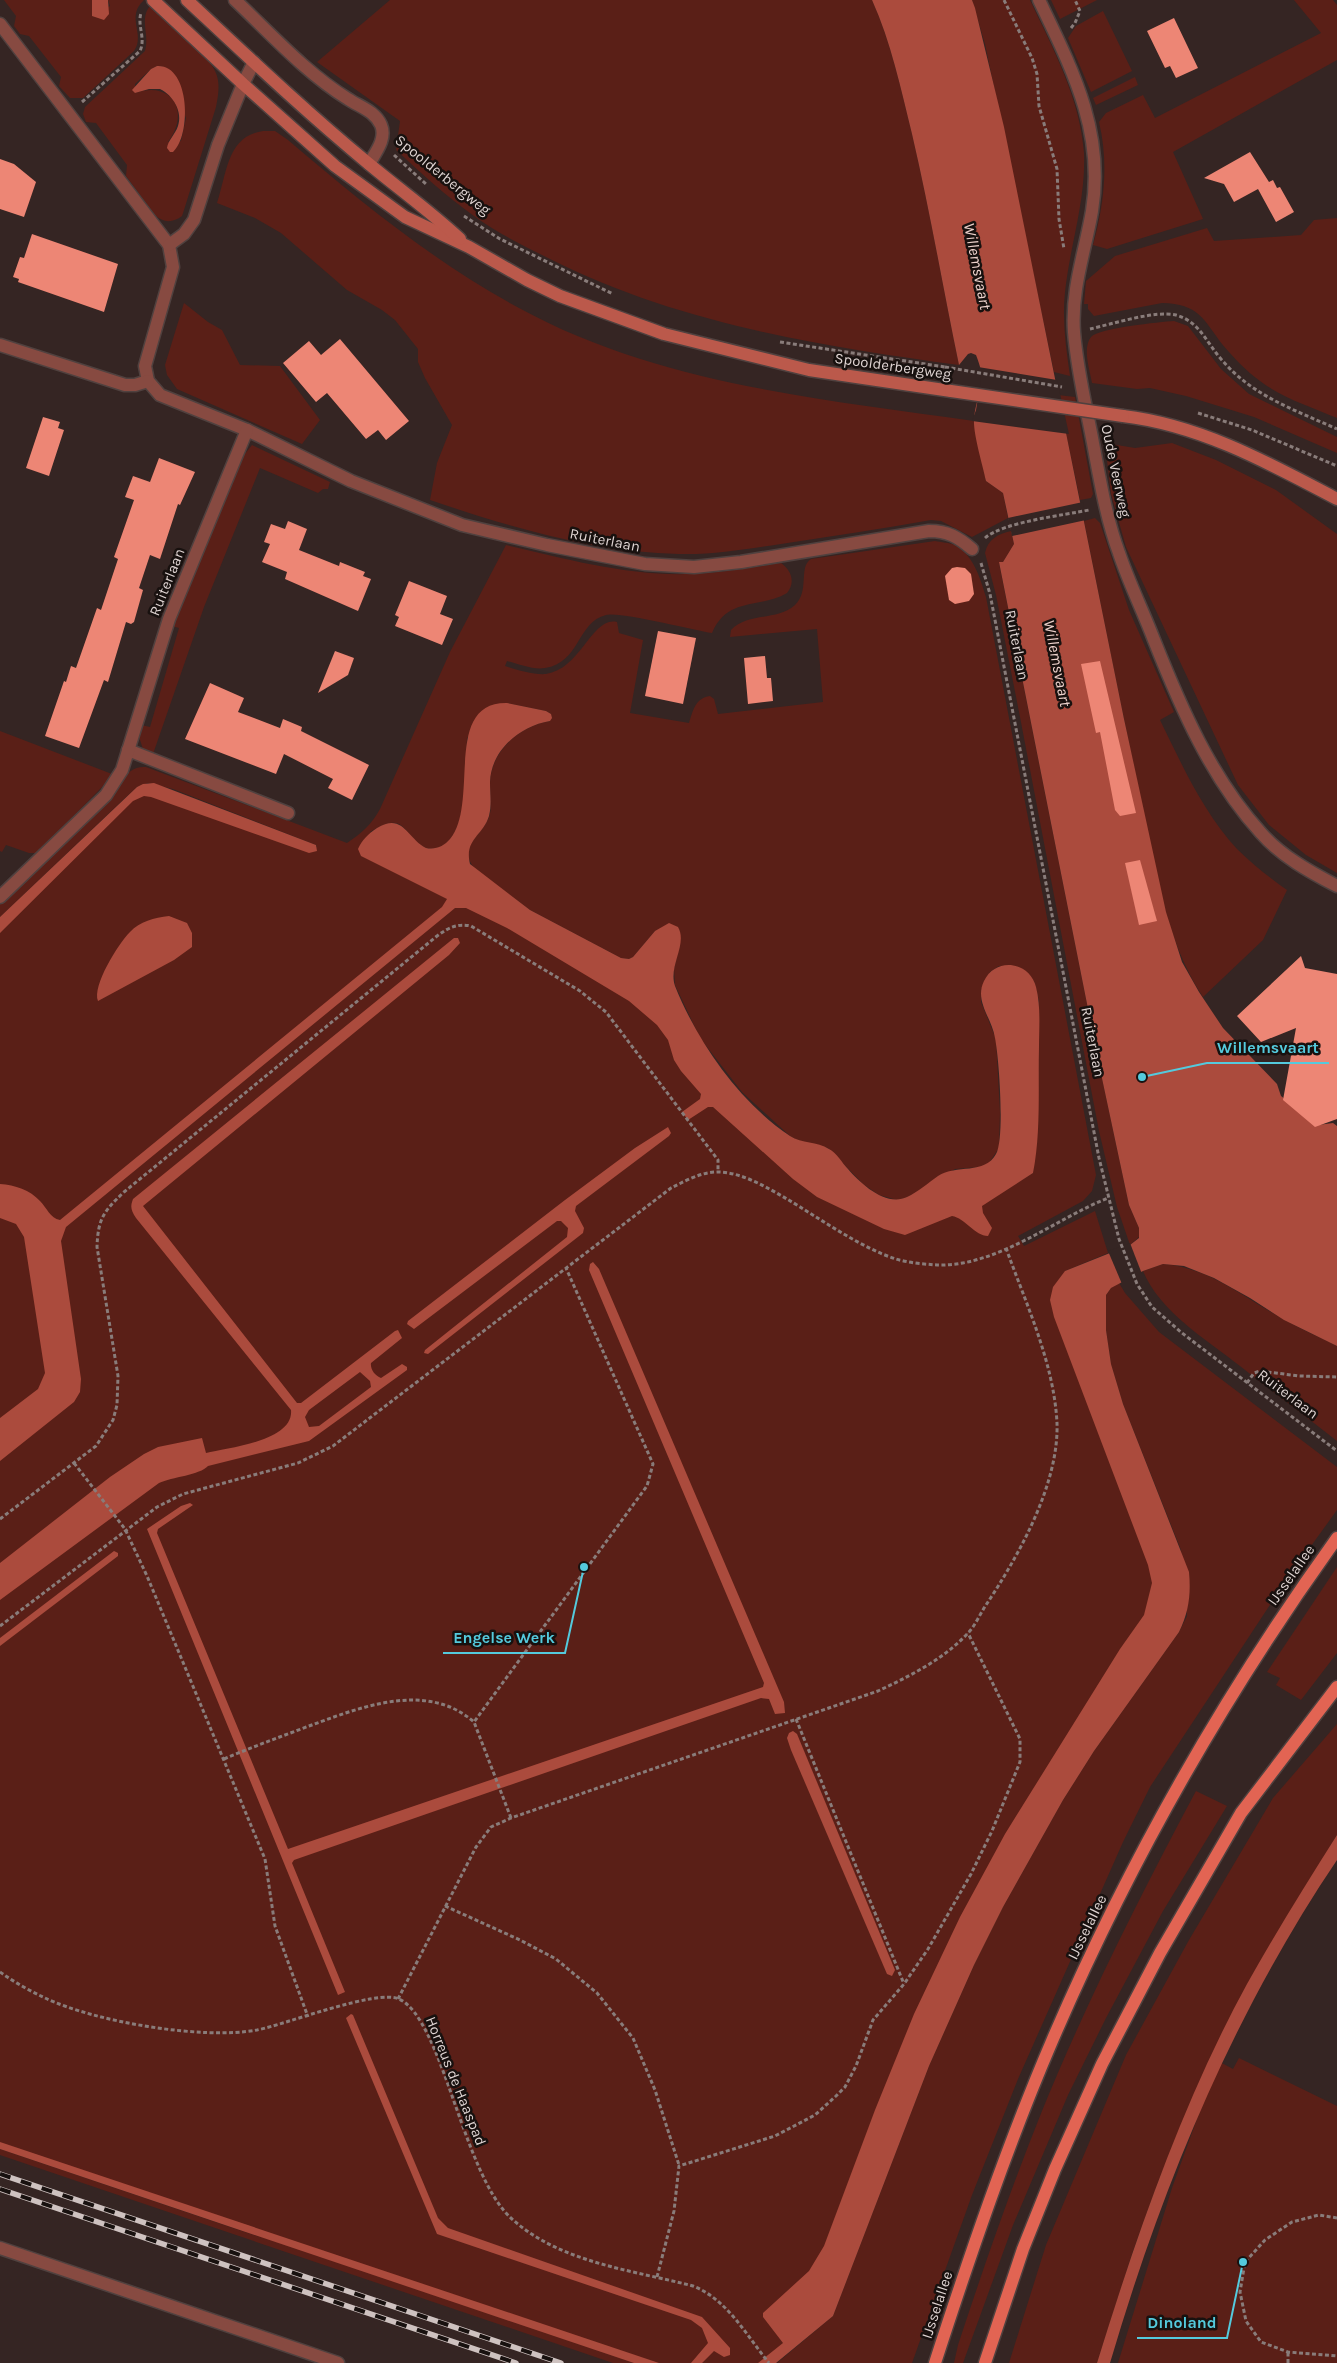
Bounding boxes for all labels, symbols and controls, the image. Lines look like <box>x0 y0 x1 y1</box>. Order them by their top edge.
street label: Spoolderbergweg <box>392 131 495 219</box>
water label: Willemsvaart <box>960 221 995 312</box>
street label: Spoolderbergweg <box>833 349 953 383</box>
street label: Oude Veerweg <box>1097 423 1135 520</box>
street label: Ruiterlaan <box>568 524 642 556</box>
street label: Ruiterlaan <box>145 546 189 618</box>
street label: Ruiterlaan <box>1001 608 1033 682</box>
water label: Willemsvaart <box>1040 618 1075 709</box>
street label: Ruiterlaan <box>1077 1005 1109 1079</box>
callout: Willemsvaart <box>1207 1032 1329 1063</box>
text: Willemsvaart <box>1217 1038 1319 1057</box>
street label: Ruiterlaan <box>1254 1365 1322 1423</box>
street label: IJsselallee <box>1264 1541 1318 1609</box>
callout: Engelse Werk <box>443 1622 565 1653</box>
text: Engelse Werk <box>453 1628 555 1647</box>
street label: IJsselallee <box>1064 1892 1110 1962</box>
street label: Horreus de Haaspad <box>422 2014 490 2148</box>
street label: IJsselallee <box>918 2269 956 2341</box>
callout: Dinoland <box>1137 2307 1227 2338</box>
text: Dinoland <box>1147 2313 1217 2332</box>

